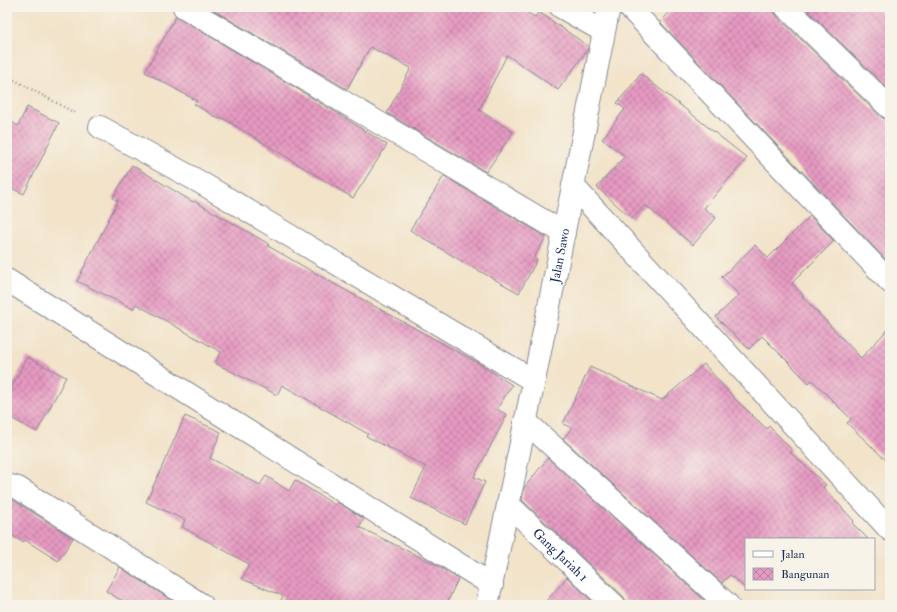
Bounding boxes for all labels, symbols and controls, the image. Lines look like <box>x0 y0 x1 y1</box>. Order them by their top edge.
street label: Jalan Sawo <box>547 227 573 285</box>
street label: Gang Jariah 1 <box>529 525 591 585</box>
legend <box>745 538 875 590</box>
text: Jalan <box>780 547 805 562</box>
text: Bangunan <box>781 567 830 582</box>

